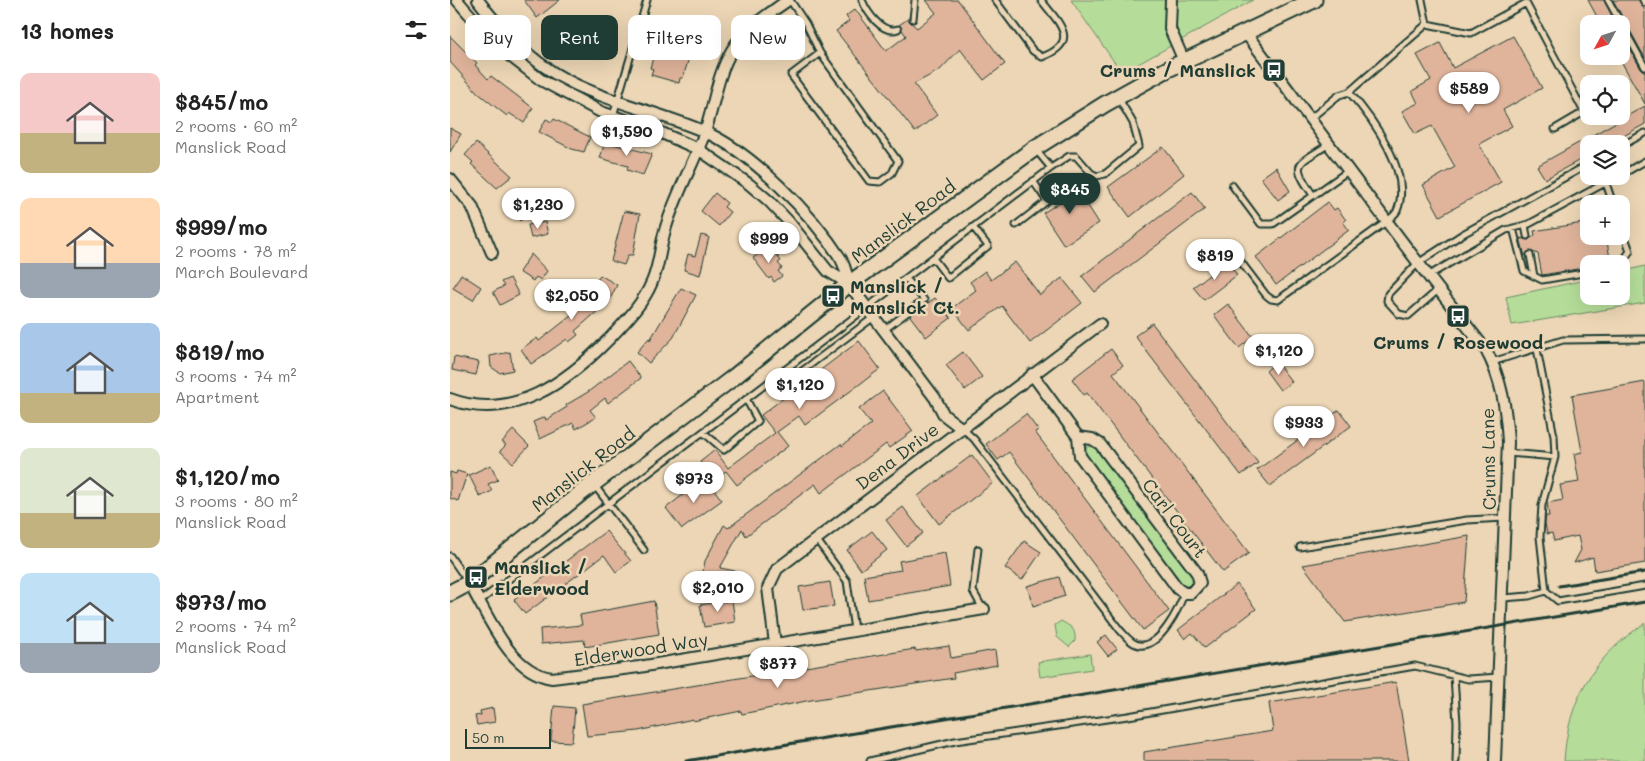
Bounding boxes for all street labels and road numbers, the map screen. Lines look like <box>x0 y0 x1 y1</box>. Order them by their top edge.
street label: Manslick Road <box>846 174 960 268</box>
street label: Crums Lane <box>1475 408 1501 510</box>
street label: Dena Drive <box>851 417 943 495</box>
street label: Manslick Road <box>526 421 640 517</box>
street label: Carl Court <box>1137 473 1213 563</box>
street label: Elderwood Way <box>572 627 710 671</box>

